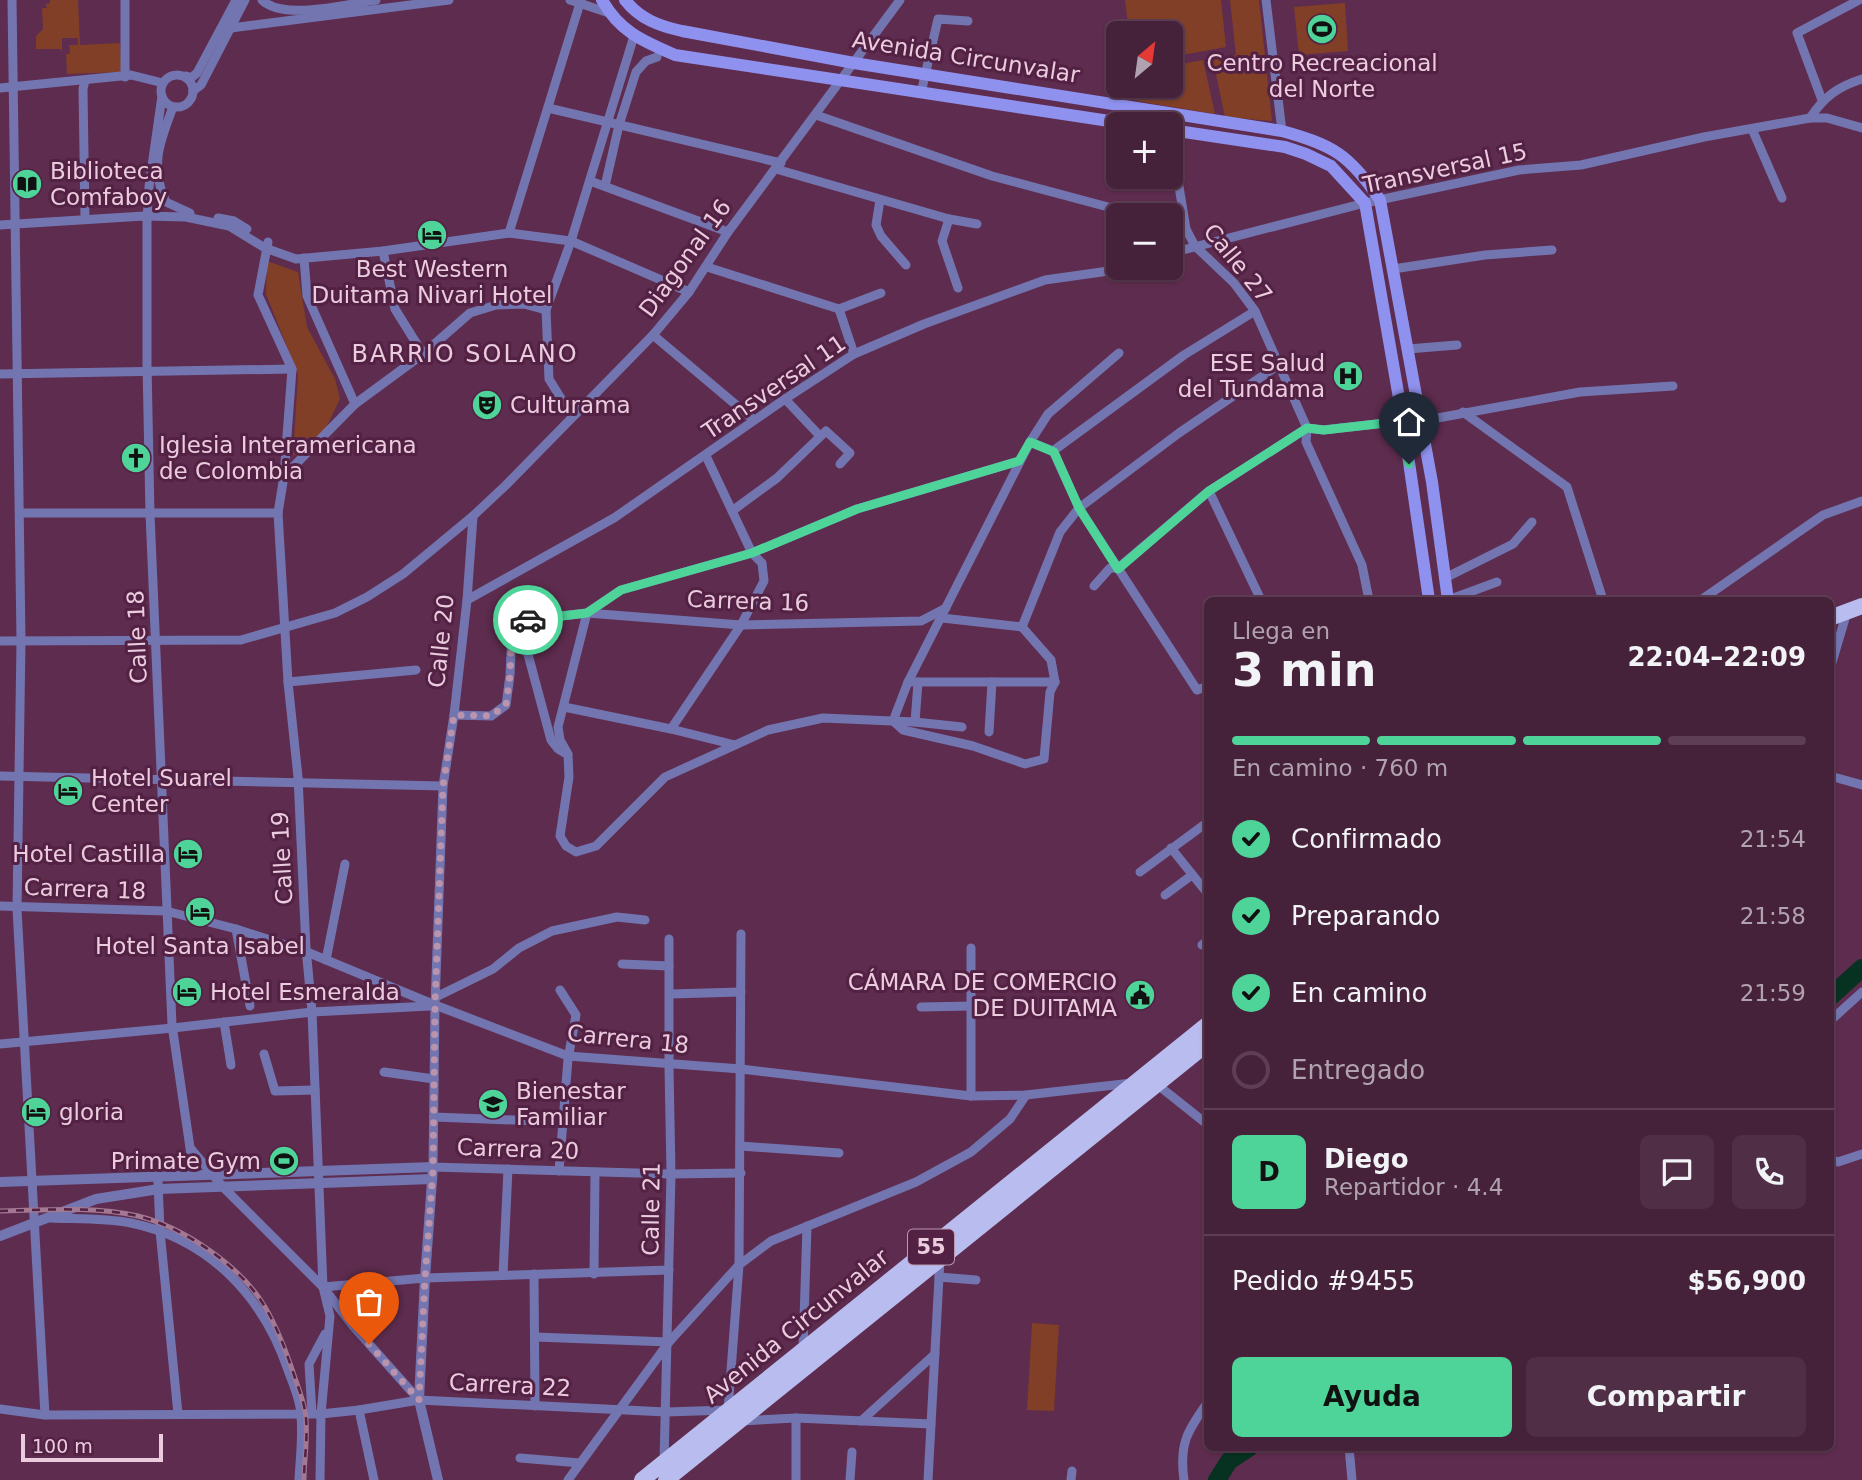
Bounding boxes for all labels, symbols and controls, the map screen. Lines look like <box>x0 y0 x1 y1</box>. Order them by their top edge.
sports icon: Centro Recreacional del Norte <box>1305 12 1339 46</box>
north arrow <box>1106 21 1183 98</box>
map controls <box>1106 21 1183 280</box>
street label: Avenida Circunvalar <box>850 26 1082 88</box>
place label: Centro Recreacional del Norte <box>1206 50 1438 102</box>
button: + <box>1106 112 1183 189</box>
street label: Transversal 15 <box>1360 138 1529 198</box>
place label: Biblioteca Comfaboy <box>50 158 167 210</box>
library icon: Biblioteca Comfaboy <box>10 167 44 201</box>
street label: Diagonal 16 <box>634 194 736 322</box>
button: − <box>1106 203 1183 280</box>
hotel icon: Best Western Duitama Nivari Hotel <box>415 218 449 252</box>
street label: Calle 27 <box>1198 218 1278 308</box>
place label: Best Western Duitama Nivari Hotel <box>312 256 552 308</box>
street label: Transversal 11 <box>697 330 851 445</box>
district label: BARRIO SOLANO <box>351 340 579 368</box>
place label: ESE Salud del Tundama <box>1178 350 1325 402</box>
hospital icon: ESE Salud del Tundama <box>1331 359 1365 393</box>
theatre icon: Culturama <box>470 388 504 422</box>
place label: Culturama <box>510 392 631 418</box>
pin <box>1379 392 1439 464</box>
icon: home <box>1390 403 1428 441</box>
place label: Iglesia Interamericana de Colombia <box>159 432 417 484</box>
church icon: Iglesia Interamericana de Colombia <box>119 441 153 475</box>
courier <box>493 585 563 655</box>
street label: Carrera 16 <box>686 586 810 616</box>
street label: Calle 18 <box>122 590 152 684</box>
street label: Calle 20 <box>423 593 459 689</box>
icon: car <box>509 601 547 639</box>
text: Llega en <box>1232 618 1330 644</box>
text: 22:04–22:09 <box>1627 642 1806 672</box>
text: 3 min <box>1232 643 1376 697</box>
text: En camino · 760 m <box>1232 755 1448 781</box>
place label: Hotel Suarel Center <box>91 765 232 817</box>
hotel icon: Hotel Suarel Center <box>51 774 85 808</box>
street label: Calle 19 <box>267 811 297 905</box>
icon: check <box>1232 820 1270 858</box>
text: Confirmado <box>1291 824 1442 854</box>
text: 21:54 <box>1740 826 1806 852</box>
hotel icon: Hotel Castilla <box>171 837 205 871</box>
place label: Hotel Castilla <box>12 841 165 867</box>
street label: Carrera 18 <box>23 874 147 904</box>
hotel icon: Hotel Santa Isabel <box>183 895 217 929</box>
icon: check <box>1232 897 1270 935</box>
text: Preparando <box>1291 901 1440 931</box>
text: 21:58 <box>1740 903 1806 929</box>
place label: Hotel Santa Isabel <box>95 933 305 959</box>
place label: CÁMARA DE COMERCIO DE DUITAMA <box>848 968 1117 1021</box>
icon: check <box>1232 974 1270 1012</box>
hotel icon: Hotel Esmeralda <box>170 975 204 1009</box>
public building icon: CÁMARA DE COMERCIO DE DUITAMA <box>1123 978 1157 1012</box>
text: En camino <box>1291 978 1427 1008</box>
place label: Hotel Esmeralda <box>210 979 400 1005</box>
text: 21:59 <box>1740 980 1806 1006</box>
street label: Carrera 18 <box>566 1020 690 1058</box>
text: Entregado <box>1291 1055 1425 1085</box>
place label: Bienestar Familiar <box>516 1078 626 1130</box>
school or university icon: Bienestar Familiar <box>476 1087 510 1121</box>
hotel icon: gloria <box>19 1095 53 1129</box>
place label: gloria <box>59 1099 124 1125</box>
street label: Carrera 20 <box>456 1134 580 1164</box>
button: chat <box>1640 1135 1714 1209</box>
button: phone <box>1732 1135 1806 1209</box>
sports icon: Primate Gym <box>267 1144 301 1178</box>
text: Diego <box>1324 1144 1409 1174</box>
place label: Primate Gym <box>111 1148 261 1174</box>
text: D <box>1258 1157 1280 1187</box>
street label: Calle 21 <box>637 1162 665 1256</box>
text: Repartidor · 4.4 <box>1324 1174 1503 1200</box>
road number: 55 <box>908 1230 954 1264</box>
street label: Avenida Circunvalar <box>698 1243 894 1408</box>
text: Pedido #9455 <box>1232 1266 1415 1296</box>
text: $56,900 <box>1688 1266 1806 1296</box>
pin <box>339 1272 399 1344</box>
icon: bag <box>350 1283 388 1321</box>
button: Ayuda <box>1232 1357 1512 1437</box>
button: Compartir <box>1526 1357 1806 1437</box>
street label: Carrera 22 <box>448 1369 572 1401</box>
scale bar <box>21 1431 163 1463</box>
text: 100 m <box>32 1435 93 1457</box>

